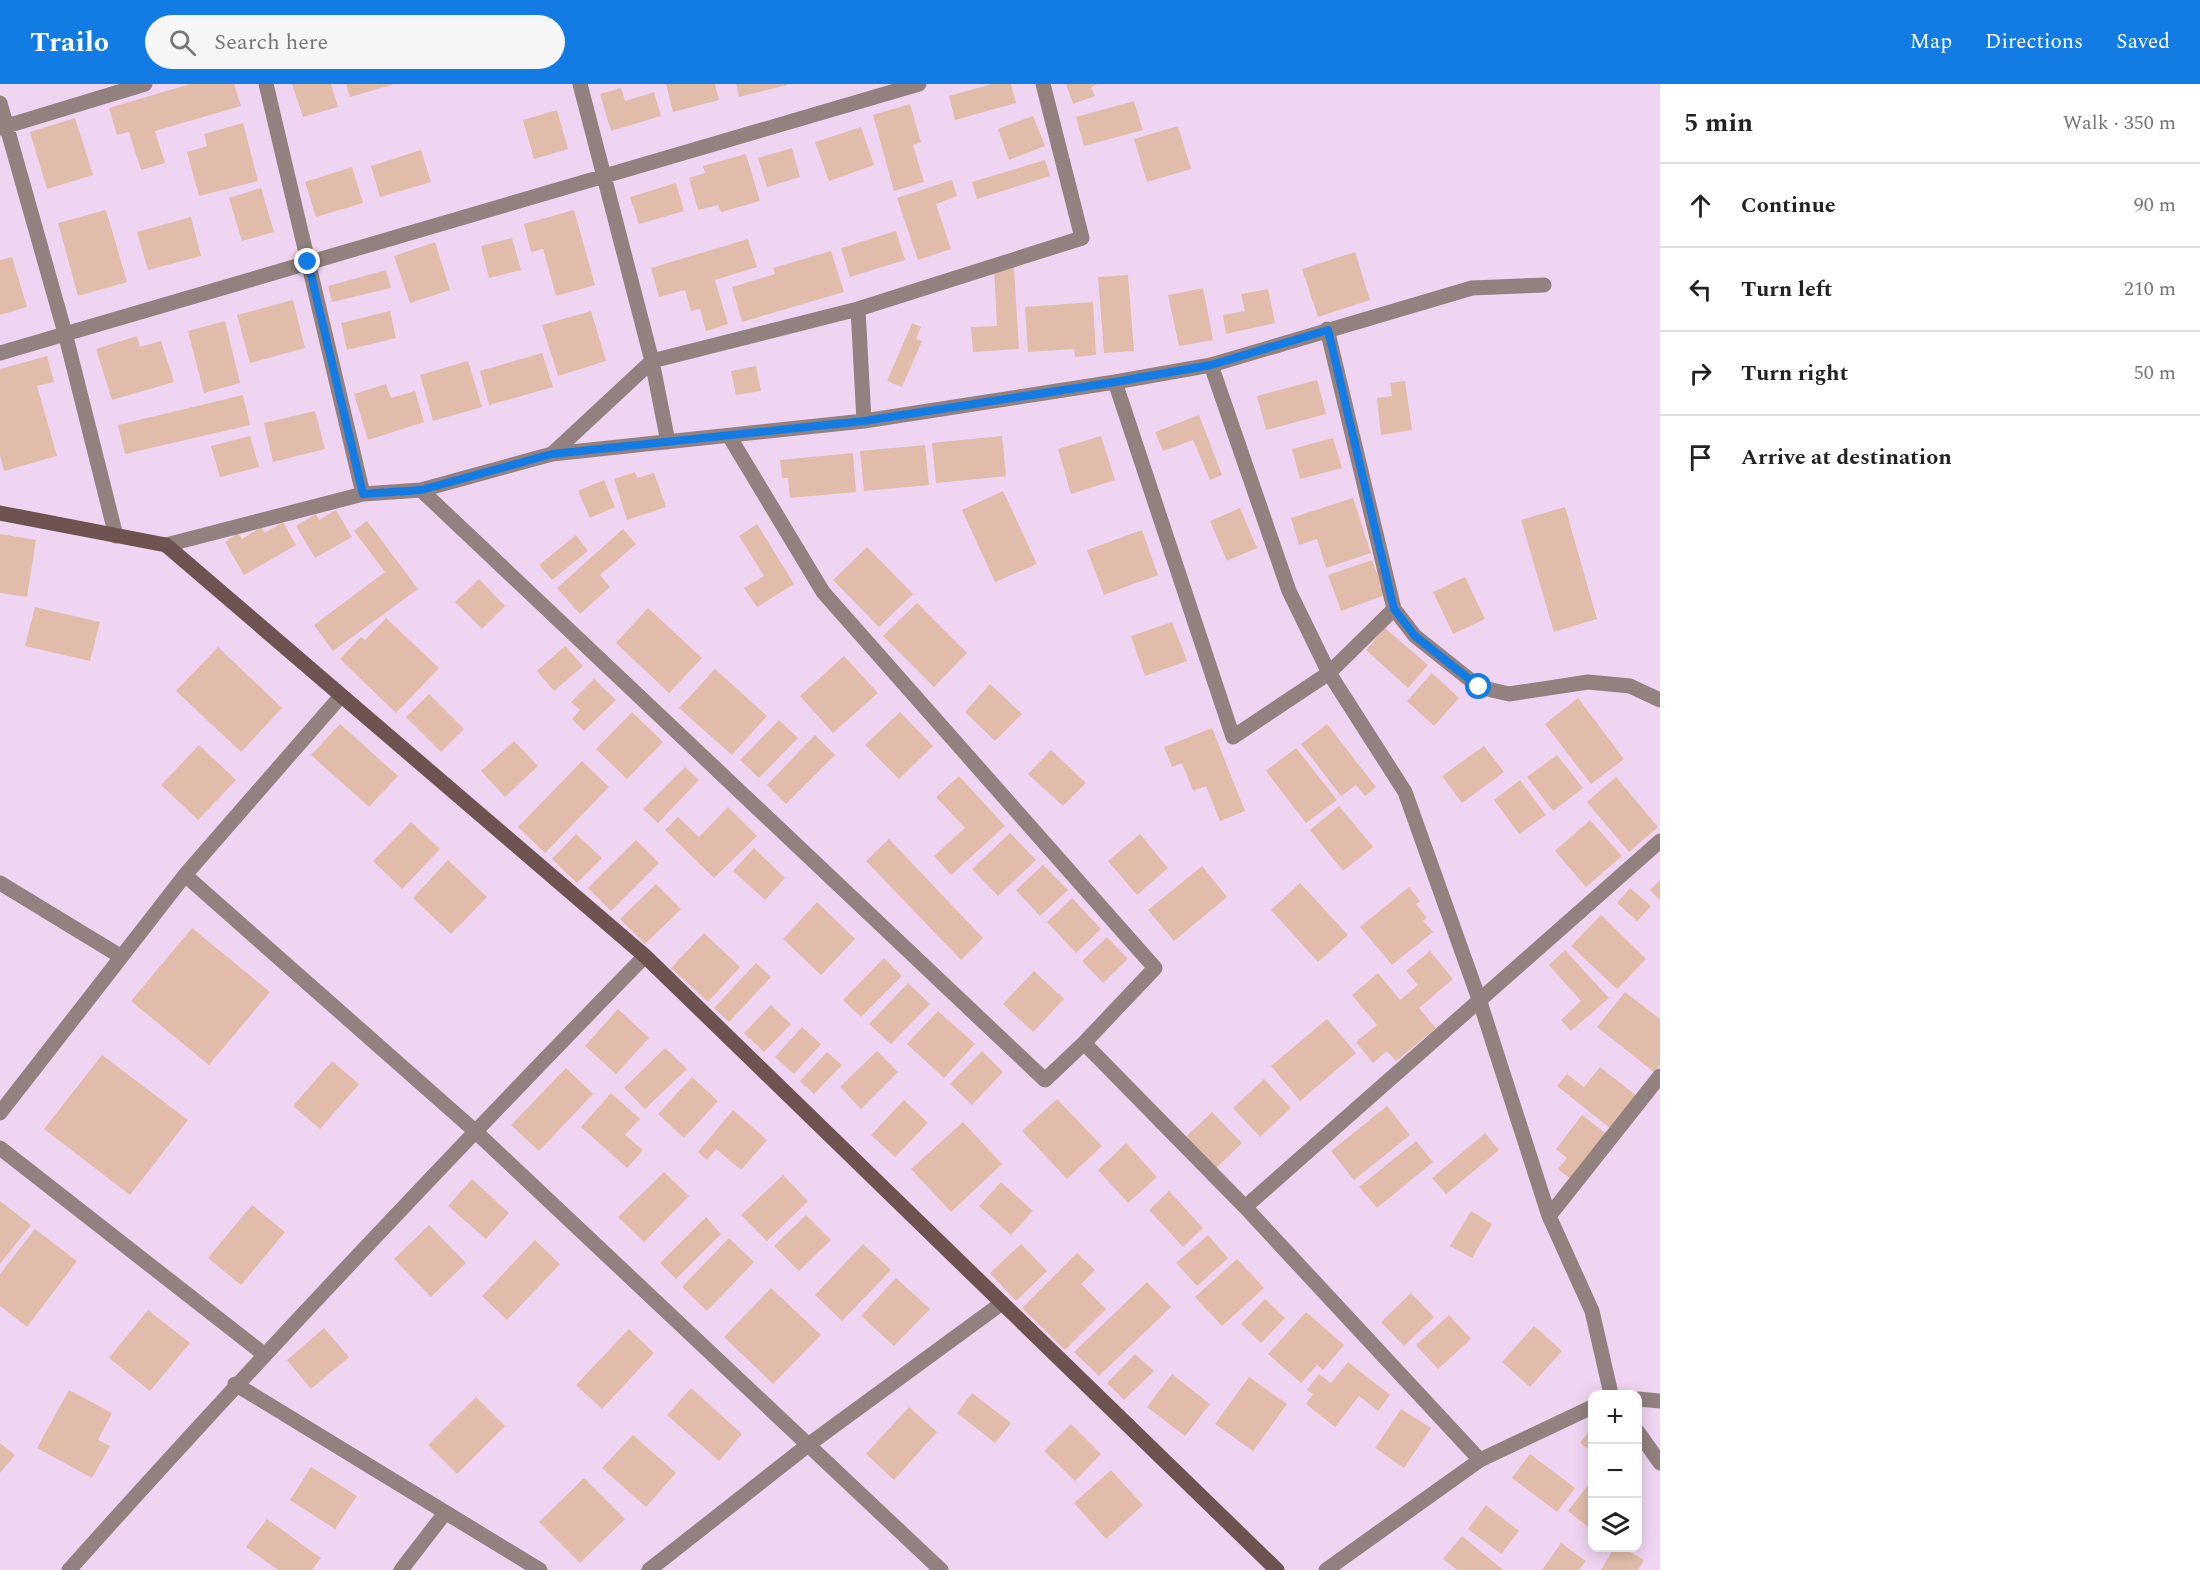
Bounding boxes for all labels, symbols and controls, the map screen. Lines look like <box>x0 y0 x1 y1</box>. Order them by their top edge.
search box <box>145 15 565 69</box>
text: Trailo <box>30 21 109 64</box>
icon: search <box>166 26 199 59</box>
text: Search here <box>214 26 328 59</box>
text: Map <box>1910 26 1952 58</box>
text: Directions <box>1985 26 2083 58</box>
text: Saved <box>2116 26 2170 58</box>
text: 5 min <box>1684 103 1753 143</box>
text: Walk · 350 m <box>2063 108 2176 138</box>
icon: ahead <box>1684 189 1717 222</box>
text: Continue <box>1741 189 1836 222</box>
text: 90 m <box>2134 190 2176 220</box>
route end <box>294 248 320 274</box>
icon: left <box>1684 273 1717 306</box>
text: Turn left <box>1741 273 1833 306</box>
text: 210 m <box>2124 274 2176 304</box>
icon: right <box>1684 357 1717 390</box>
text: Turn right <box>1741 357 1848 390</box>
text: 50 m <box>2134 358 2176 388</box>
icon: arrive <box>1684 441 1717 474</box>
text: Arrive at destination <box>1741 441 1952 474</box>
route start <box>1465 673 1491 699</box>
map controls <box>1588 1390 1642 1552</box>
button: + <box>1588 1390 1642 1444</box>
button: − <box>1588 1444 1642 1498</box>
button: layers <box>1588 1498 1642 1552</box>

